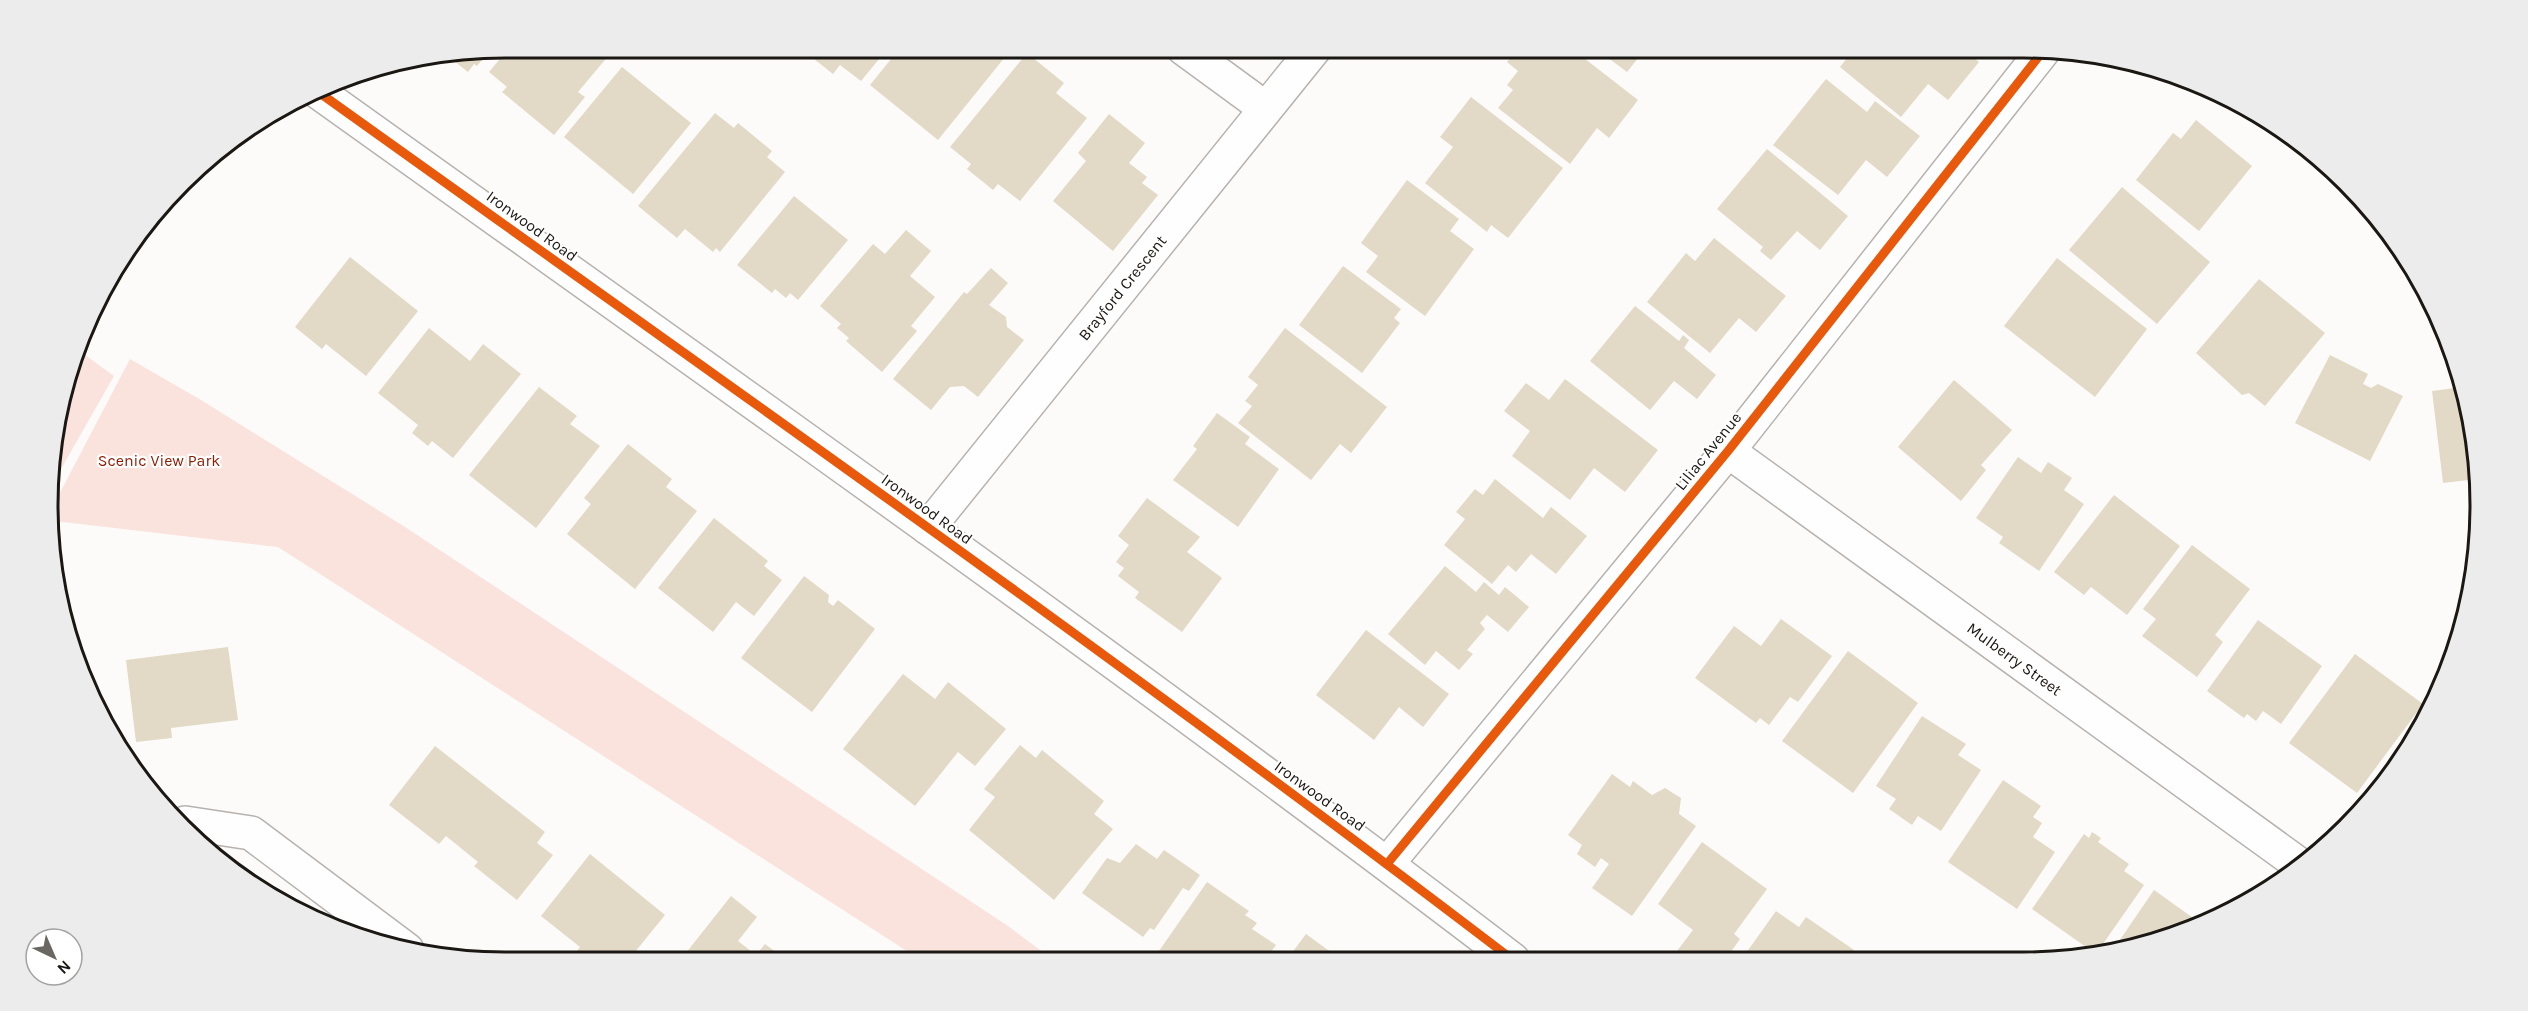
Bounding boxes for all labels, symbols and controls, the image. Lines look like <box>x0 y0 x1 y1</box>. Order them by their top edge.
street label: Ironwood Road <box>483 187 581 265</box>
street label: Brayford Crescent <box>1074 231 1170 344</box>
street label: Liliac Avenue <box>1671 408 1745 494</box>
park label: Scenic View Park <box>98 451 220 470</box>
street label: Ironwood Road <box>878 470 976 548</box>
street label: Mulberry Street <box>1964 618 2066 699</box>
street label: Ironwood Road <box>1271 757 1369 835</box>
north arrow <box>24 927 84 987</box>
text: N <box>53 957 75 978</box>

